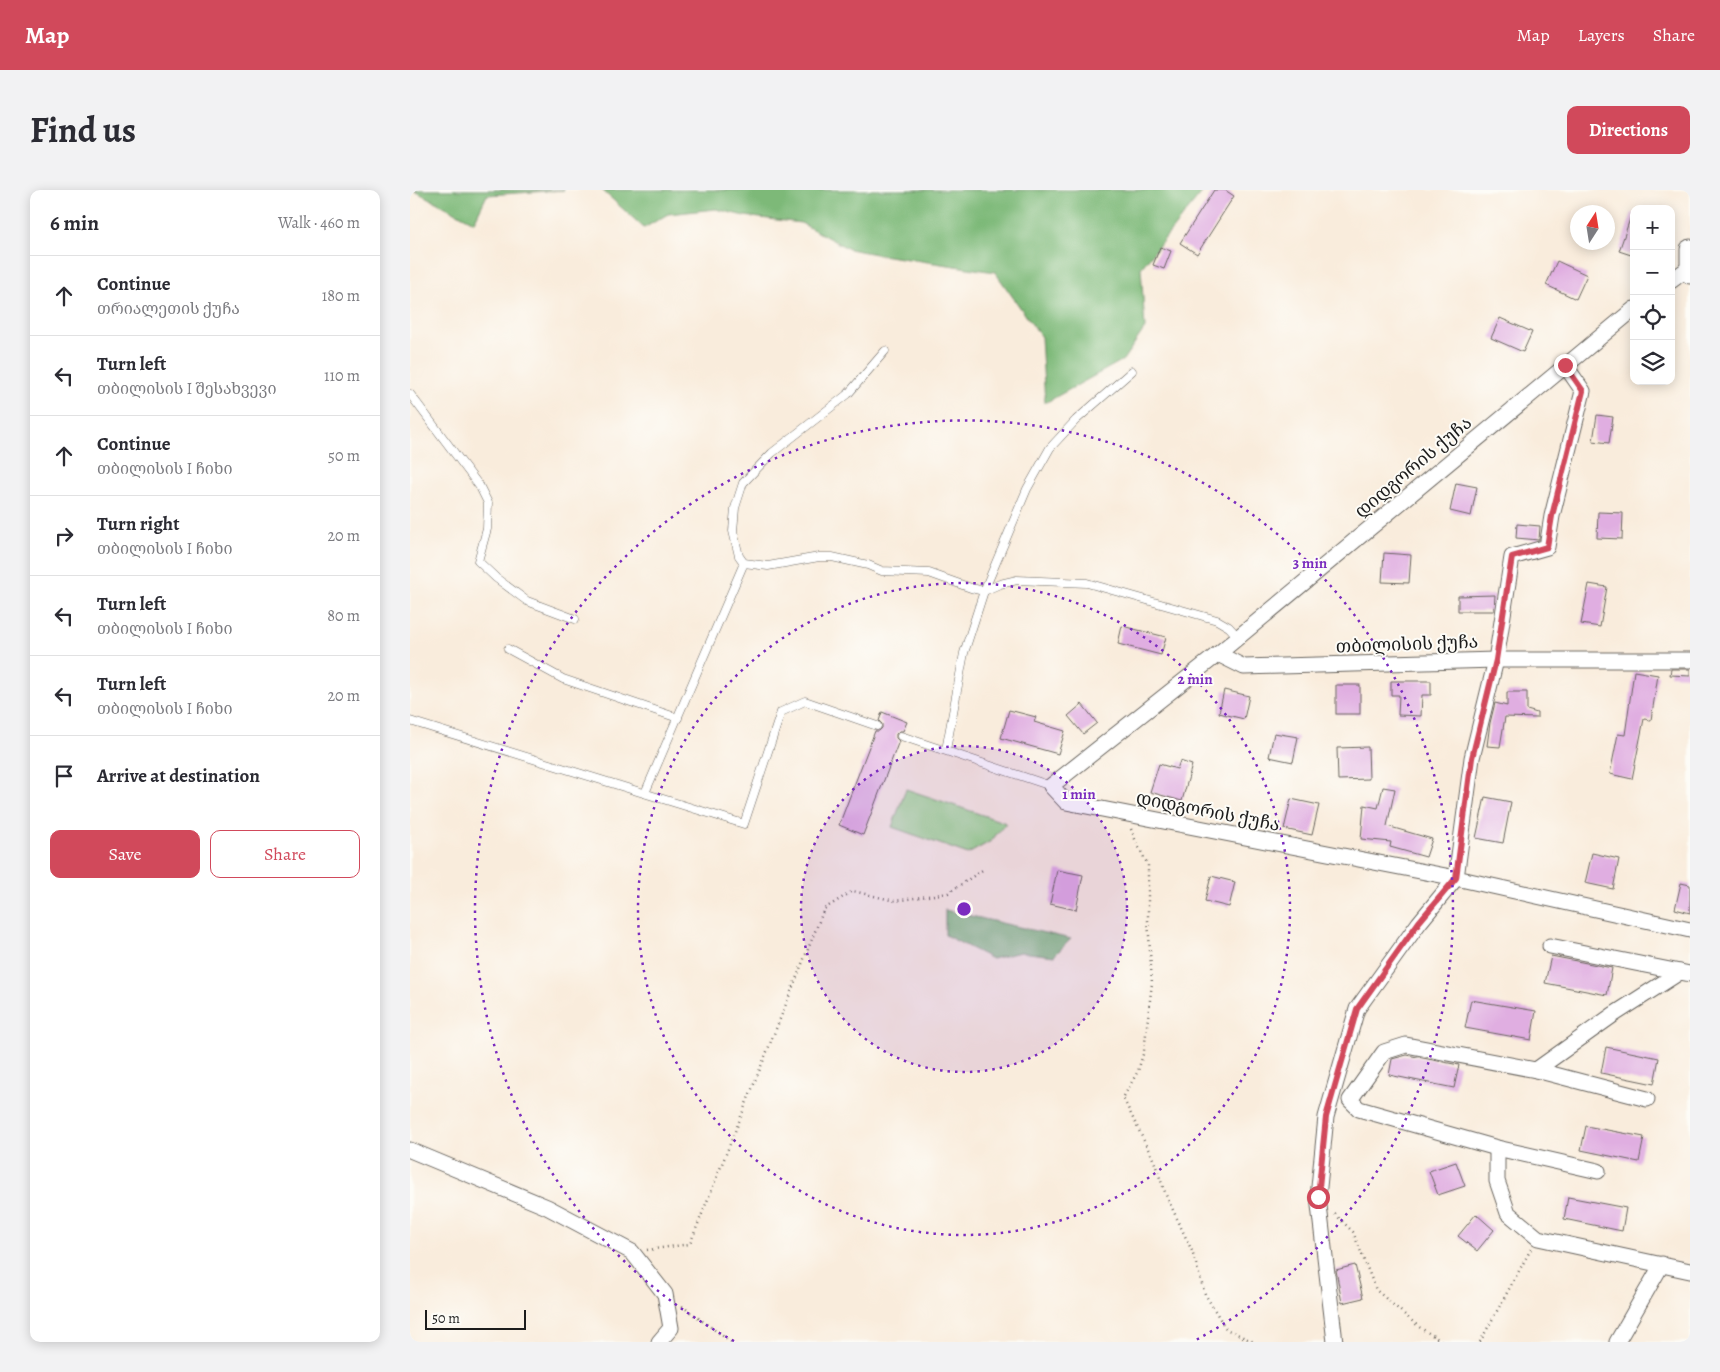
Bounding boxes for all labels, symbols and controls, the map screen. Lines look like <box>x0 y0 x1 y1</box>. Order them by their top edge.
text: Map <box>25 19 69 51</box>
text: Map <box>1517 23 1550 47</box>
text: Layers <box>1578 23 1625 47</box>
text: Share <box>1653 23 1695 47</box>
text: Find us <box>30 106 136 154</box>
button: Directions <box>1567 106 1690 154</box>
north arrow <box>1570 205 1615 250</box>
map controls <box>1630 205 1675 385</box>
button: + <box>1630 205 1675 250</box>
text: 6 min <box>50 209 99 237</box>
text: Walk · 460 m <box>278 212 360 234</box>
button: − <box>1630 250 1675 295</box>
text: Continue <box>97 271 171 297</box>
icon: ahead <box>50 282 78 310</box>
text: 180 m <box>322 285 360 307</box>
button: locate <box>1630 295 1675 340</box>
text: თრიალეთის ქუჩა <box>97 298 240 320</box>
button: layers <box>1630 340 1675 385</box>
text: Turn left <box>97 351 166 377</box>
route end <box>1554 354 1577 377</box>
icon: left <box>50 362 78 390</box>
text: 110 m <box>324 365 360 387</box>
text: თბილისის I შესახვევი <box>97 378 277 400</box>
street label: დიდგორის ქუჩა <box>1349 411 1477 523</box>
text: Continue <box>97 431 171 457</box>
icon: ahead <box>50 442 78 470</box>
text: 50 m <box>328 445 360 467</box>
text: თბილისის I ჩიხი <box>97 458 233 480</box>
text: Turn right <box>97 511 179 537</box>
icon: right <box>50 522 78 550</box>
text: 20 m <box>327 525 360 547</box>
text: თბილისის I ჩიხი <box>97 538 233 560</box>
text: 3 min <box>1293 553 1328 573</box>
text: Turn left <box>97 591 166 617</box>
icon: left <box>50 602 78 630</box>
text: 80 m <box>327 605 360 627</box>
text: თბილისის I ჩიხი <box>97 618 233 640</box>
street label: თბილისის ქუჩა <box>1335 630 1479 658</box>
text: 2 min <box>1177 669 1213 689</box>
text: Turn left <box>97 671 166 697</box>
icon: left <box>50 682 78 710</box>
text: 20 m <box>327 685 360 707</box>
text: თბილისის I ჩიხი <box>97 698 233 720</box>
icon: arrive <box>50 762 78 790</box>
text: Arrive at destination <box>97 763 260 789</box>
text: 1 min <box>1062 784 1096 804</box>
street label: დიდგორის ქუჩა <box>1134 785 1282 837</box>
button: Save <box>50 830 200 878</box>
button: Share <box>210 830 360 878</box>
centre of rings <box>955 900 973 918</box>
route start <box>1307 1186 1330 1209</box>
scale bar <box>425 1307 526 1330</box>
text: 50 m <box>432 1309 460 1328</box>

